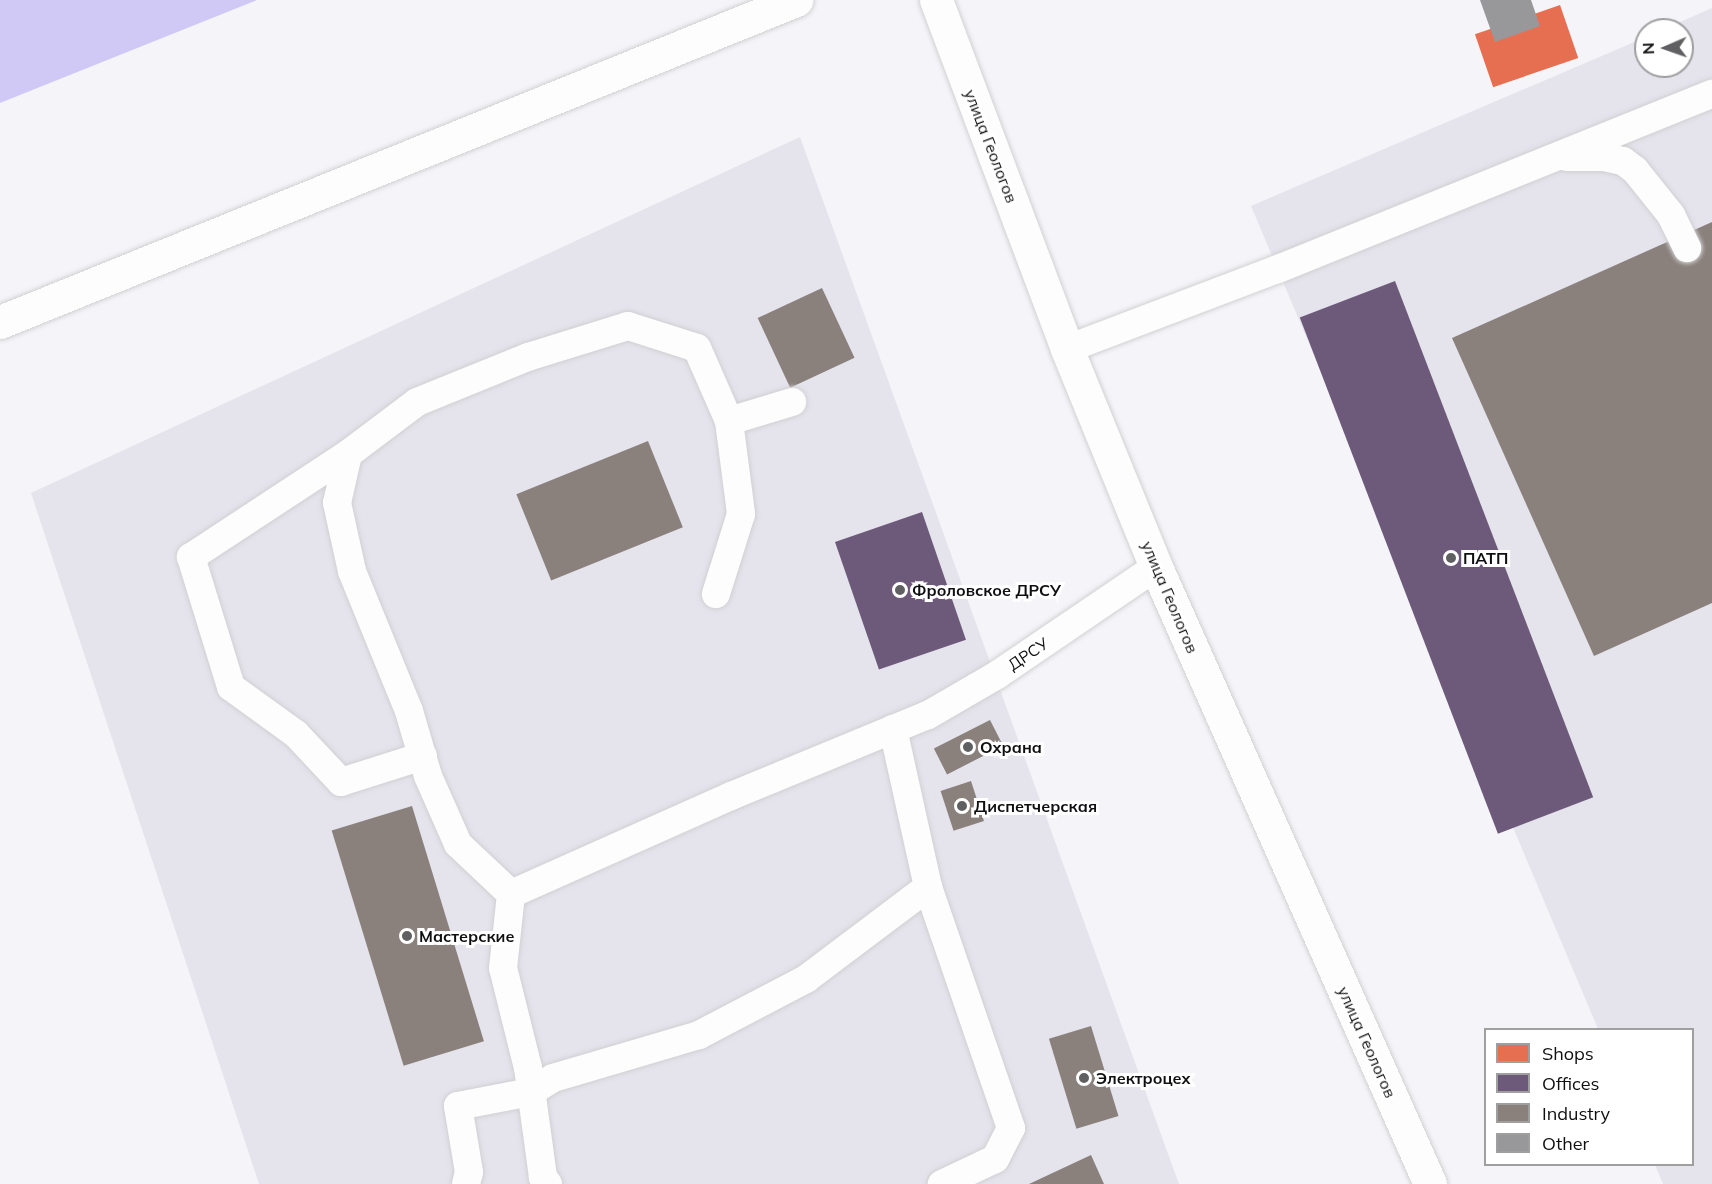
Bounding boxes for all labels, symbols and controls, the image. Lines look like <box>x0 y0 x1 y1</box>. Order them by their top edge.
north arrow <box>1634 18 1694 78</box>
text: N <box>1638 42 1658 55</box>
street label: улица Геологов <box>961 87 1021 205</box>
street label: улица Геологов <box>1138 538 1202 656</box>
place label: ПАТП <box>1463 548 1508 568</box>
marker: ПАТП <box>1444 551 1458 565</box>
place label: Фроловское ДРСУ <box>912 580 1061 600</box>
marker: Фроловское ДРСУ <box>893 583 907 597</box>
street label: ДРСУ <box>1004 634 1052 674</box>
place label: Охрана <box>980 737 1042 757</box>
marker: Охрана <box>961 740 975 754</box>
place label: Диспетчерская <box>974 796 1097 816</box>
marker: Диспетчерская <box>955 799 969 813</box>
place label: Мастерские <box>419 926 514 946</box>
marker: Мастерские <box>400 929 414 943</box>
street label: улица Геологов <box>1334 983 1400 1101</box>
legend <box>1484 1028 1694 1166</box>
text: Shops <box>1542 1042 1594 1065</box>
place label: Электроцех <box>1096 1068 1190 1088</box>
marker: Электроцех <box>1077 1071 1091 1085</box>
text: Offices <box>1542 1072 1599 1095</box>
text: Industry <box>1542 1102 1610 1125</box>
text: Other <box>1542 1132 1589 1155</box>

